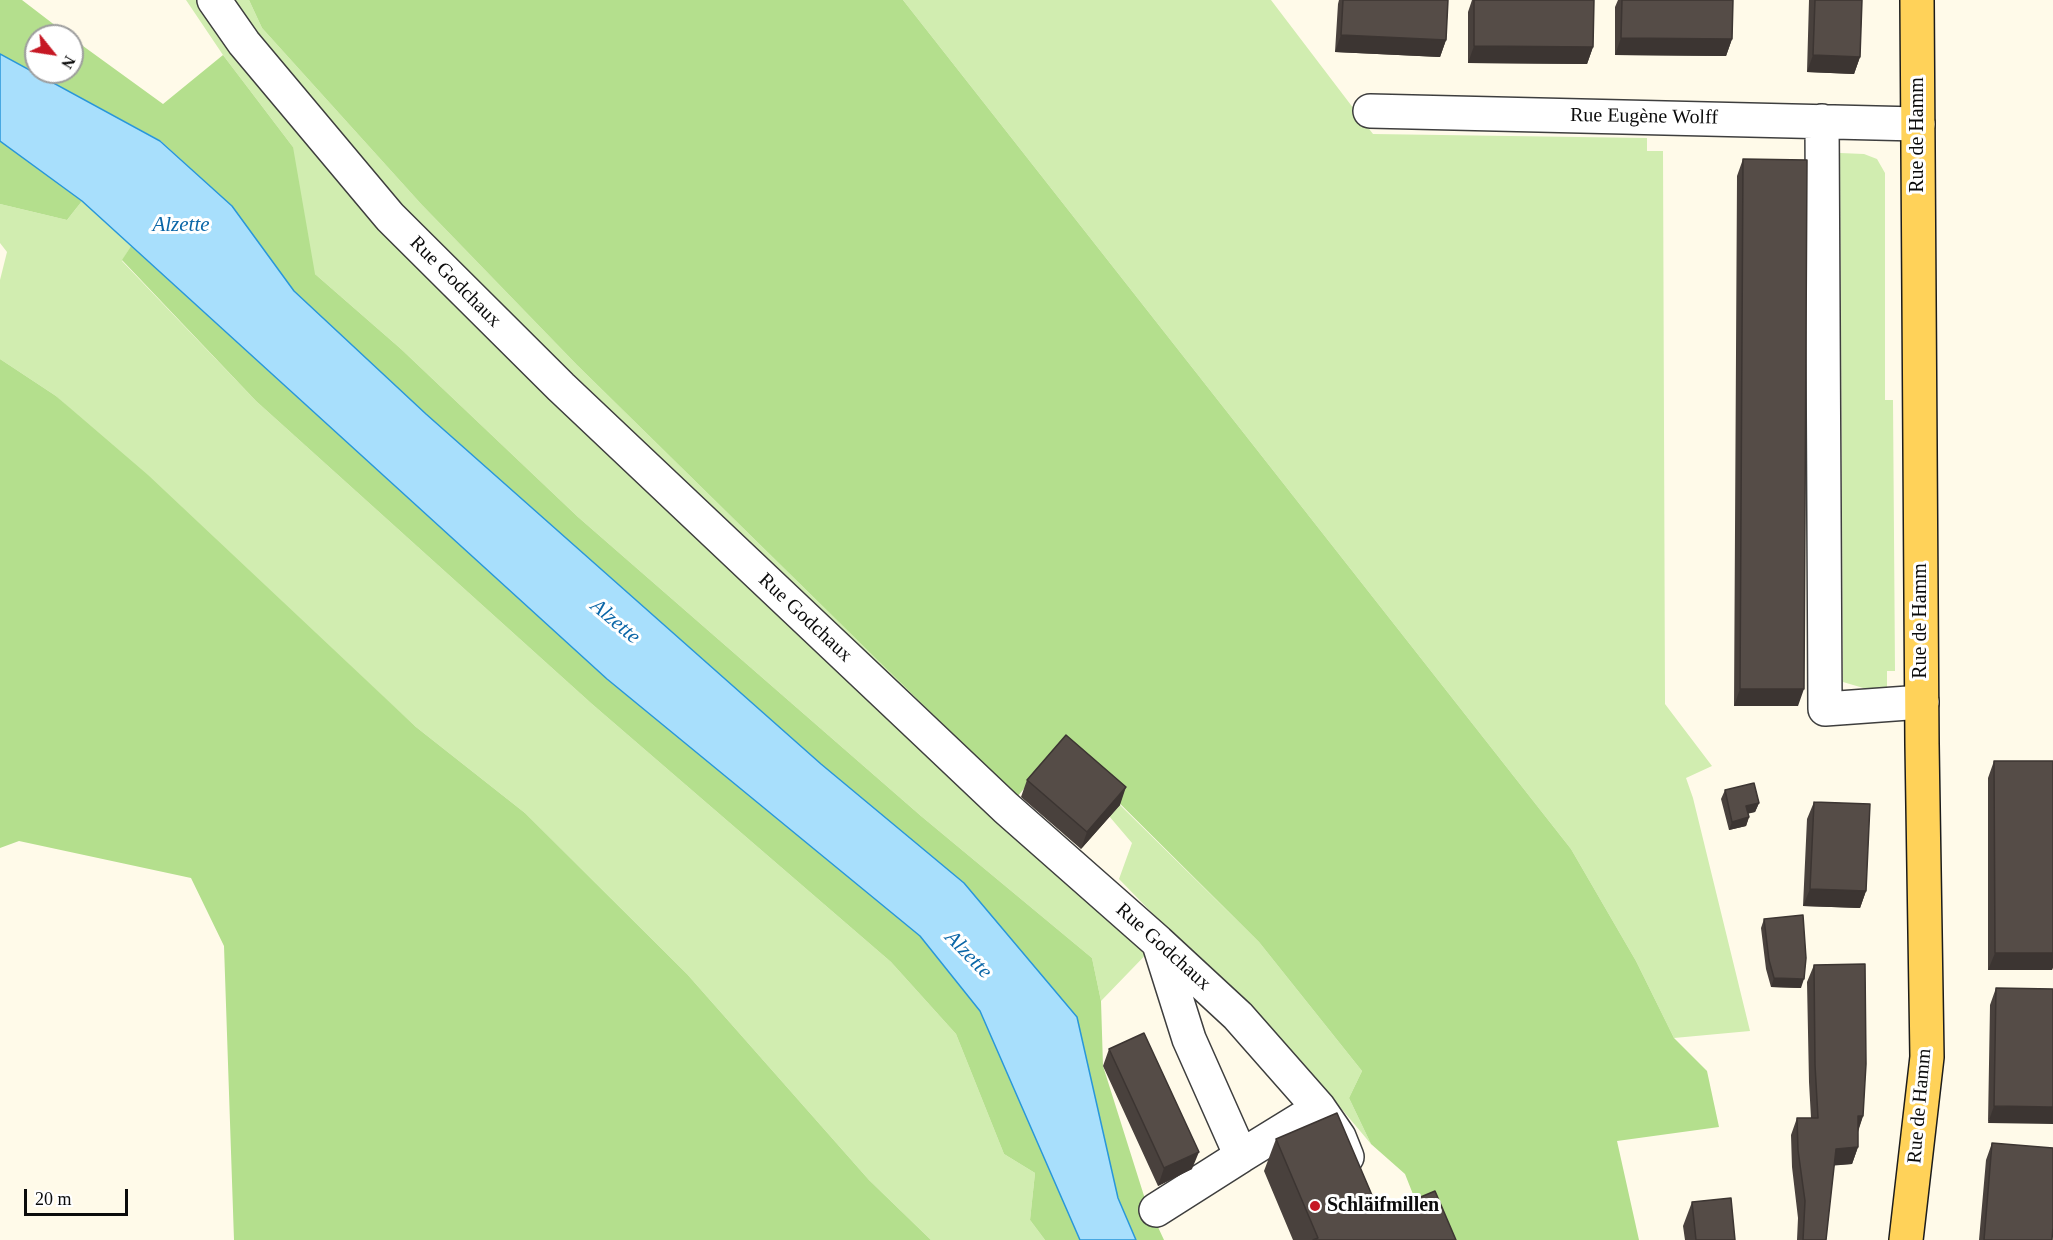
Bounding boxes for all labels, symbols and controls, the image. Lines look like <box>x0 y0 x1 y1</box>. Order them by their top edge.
north arrow <box>24 24 84 84</box>
text: N <box>58 53 79 72</box>
street label: Rue de Hamm <box>1906 77 1930 193</box>
street label: Rue Eugène Wolff <box>1570 104 1718 130</box>
water label: Alzette <box>152 212 210 238</box>
street label: Rue Godchaux <box>404 231 506 333</box>
street label: Rue de Hamm <box>1909 563 1933 679</box>
street label: Rue Godchaux <box>753 569 857 667</box>
water label: Alzette <box>585 594 645 650</box>
street label: Rue Godchaux <box>1111 898 1215 996</box>
water label: Alzette <box>939 926 997 984</box>
street label: Rue de Hamm <box>1903 1047 1937 1165</box>
scale bar <box>27 1177 130 1215</box>
text: 20 m <box>35 1189 72 1209</box>
place label: Schläifmillen <box>1327 1194 1439 1218</box>
marker: Schläifmillen <box>1308 1199 1322 1213</box>

